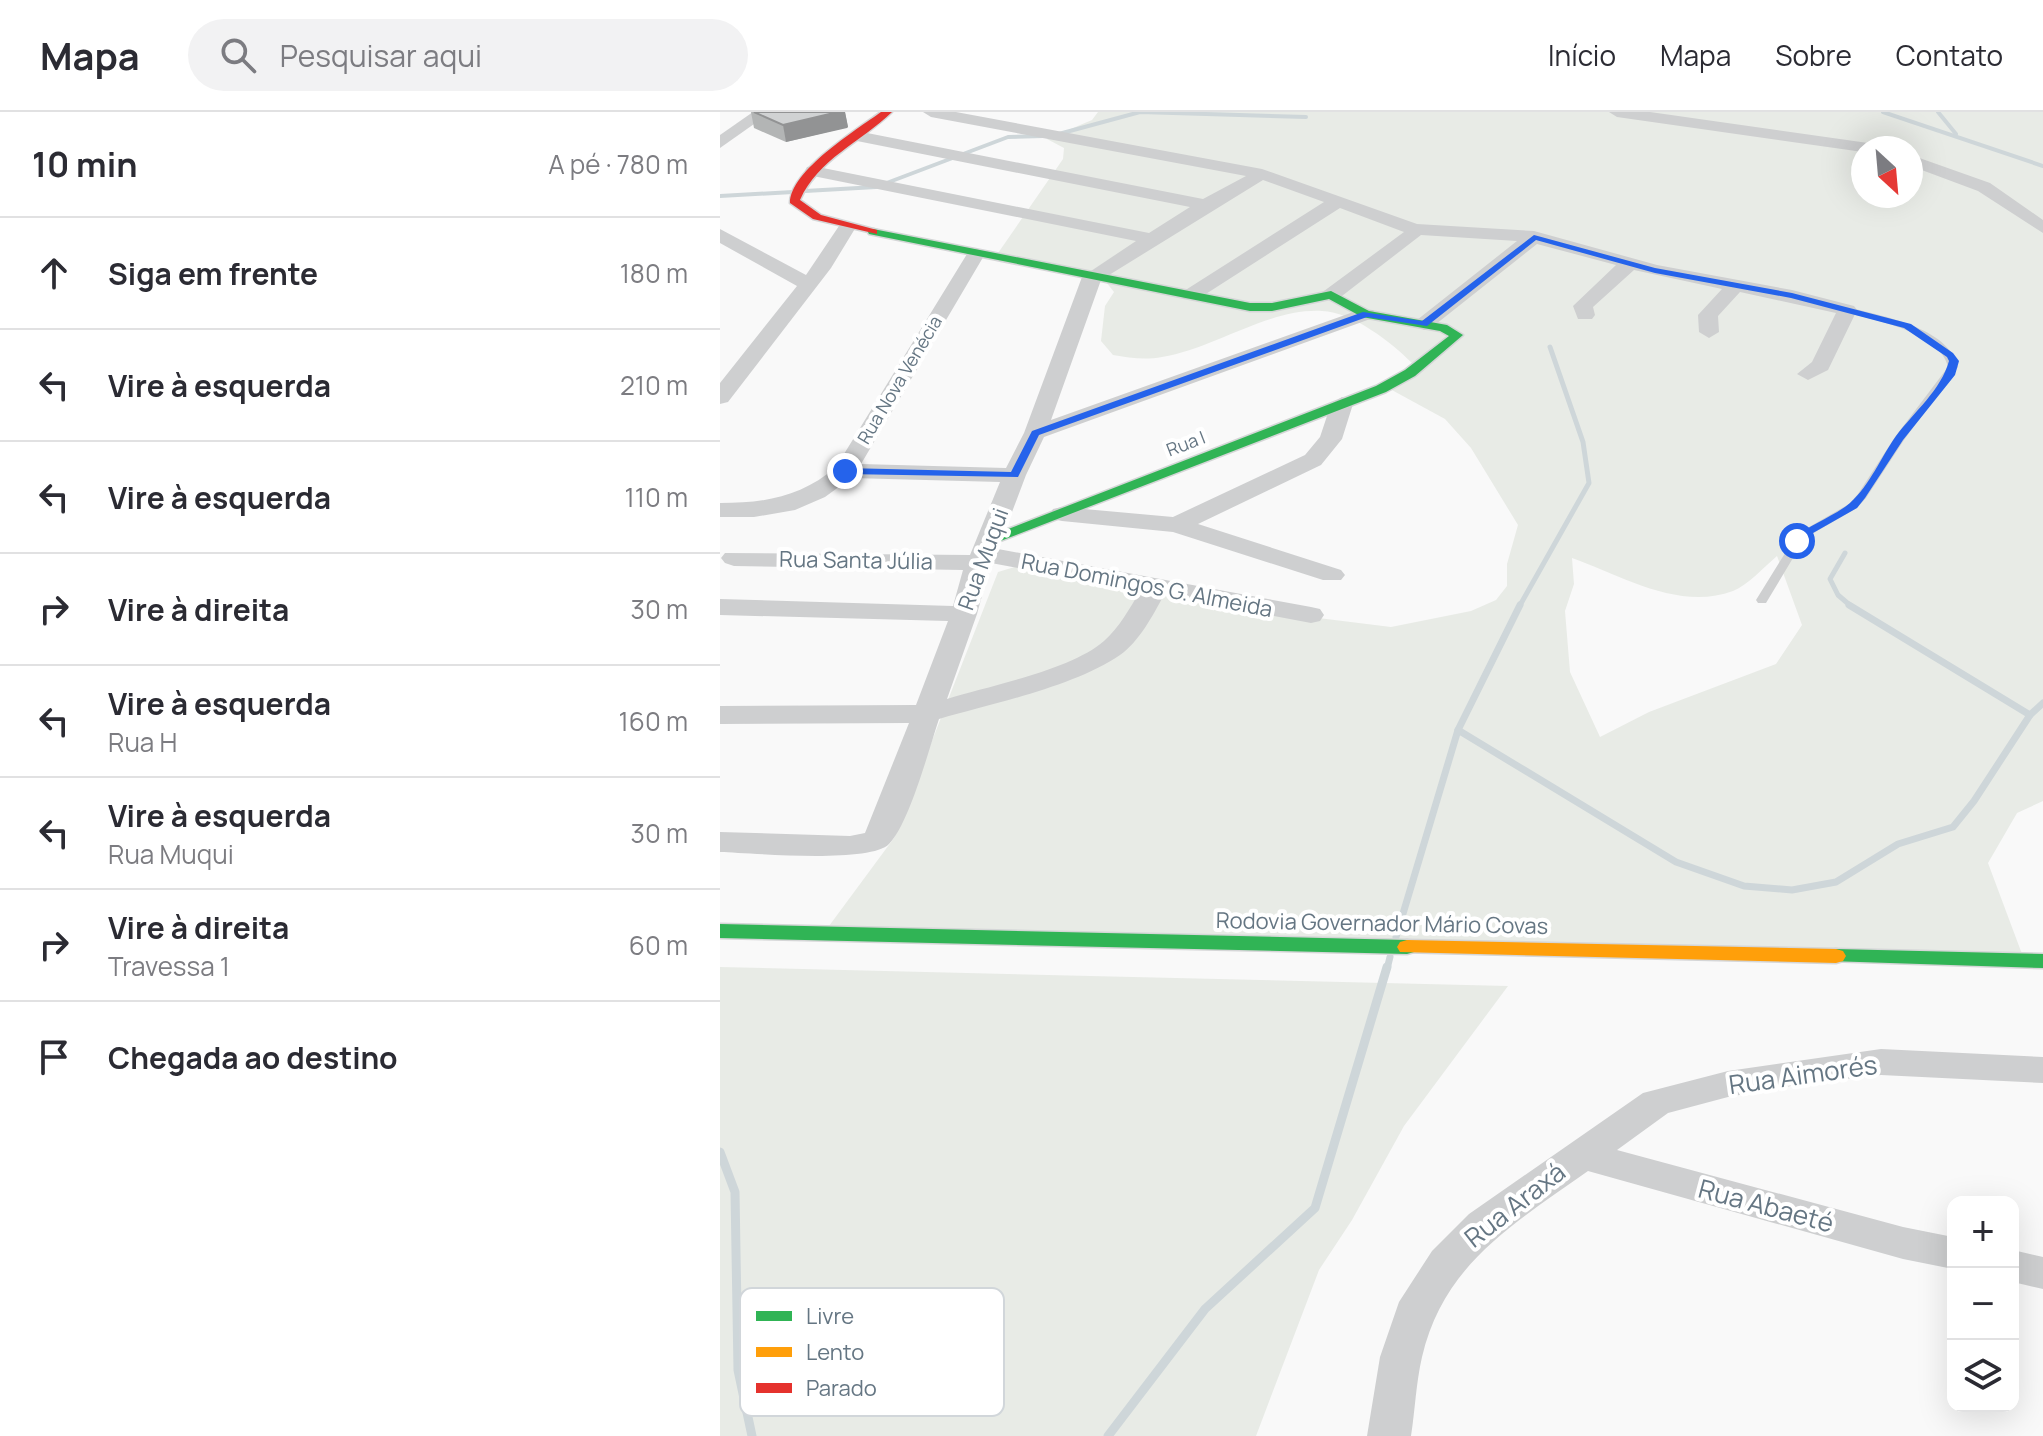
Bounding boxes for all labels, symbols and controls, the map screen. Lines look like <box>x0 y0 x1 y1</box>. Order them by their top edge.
search box <box>188 19 748 91</box>
text: Mapa <box>40 29 140 81</box>
icon: search <box>216 33 260 77</box>
text: Pesquisar aqui <box>280 35 482 76</box>
text: Início <box>1548 36 1616 74</box>
text: Mapa <box>1660 36 1731 74</box>
text: Sobre <box>1775 36 1852 74</box>
text: Contato <box>1896 36 2003 74</box>
north arrow <box>1851 136 1923 208</box>
text: 10 min <box>32 141 137 187</box>
text: A pé · 780 m <box>548 146 688 182</box>
icon: ahead <box>32 251 76 295</box>
text: Siga em frente <box>108 253 318 294</box>
text: 180 m <box>620 255 688 291</box>
street label: Rua Nova Venécia <box>851 311 947 448</box>
icon: left <box>32 363 76 407</box>
text: Vire à esquerda <box>108 365 331 406</box>
text: 210 m <box>620 367 688 403</box>
street label: Rua I <box>1163 425 1209 461</box>
route end <box>827 453 863 489</box>
icon: left <box>32 475 76 519</box>
text: Vire à esquerda <box>108 477 331 518</box>
text: 110 m <box>625 479 688 515</box>
street label: Rua Muqui <box>951 504 1015 614</box>
route start <box>1779 523 1815 559</box>
street label: Rua Santa Júlia <box>779 544 933 576</box>
street label: Rua Domingos G. Almeida <box>1019 546 1275 624</box>
icon: right <box>32 587 76 631</box>
text: Vire à direita <box>108 589 289 630</box>
text: 30 m <box>631 591 688 627</box>
text: Vire à esquerda <box>108 683 331 724</box>
icon: left <box>32 699 76 743</box>
text: 160 m <box>619 703 688 739</box>
text: Rua H <box>108 724 177 760</box>
text: Vire à esquerda <box>108 795 331 836</box>
icon: left <box>32 811 76 855</box>
text: 30 m <box>631 815 688 851</box>
text: Rua Muqui <box>108 836 234 872</box>
street label: Rodovia Governador Mário Covas <box>1216 905 1548 941</box>
text: Vire à direita <box>108 907 289 948</box>
icon: right <box>32 923 76 967</box>
text: 60 m <box>629 927 688 963</box>
text: Travessa 1 <box>108 948 230 984</box>
icon: arrive <box>32 1035 76 1079</box>
text: Chegada ao destino <box>108 1037 398 1078</box>
street label: Rua Aimorés <box>1726 1046 1879 1102</box>
street label: Rua Araxá <box>1456 1153 1572 1255</box>
street label: Rua Abaeté <box>1695 1170 1838 1240</box>
map controls <box>1947 1196 2019 1412</box>
button: + <box>1947 1196 2019 1268</box>
button: − <box>1947 1268 2019 1340</box>
legend <box>740 1288 1004 1416</box>
text: Livre <box>806 1301 854 1331</box>
text: Lento <box>806 1337 864 1367</box>
button: layers <box>1947 1340 2019 1412</box>
text: Parado <box>806 1373 877 1403</box>

